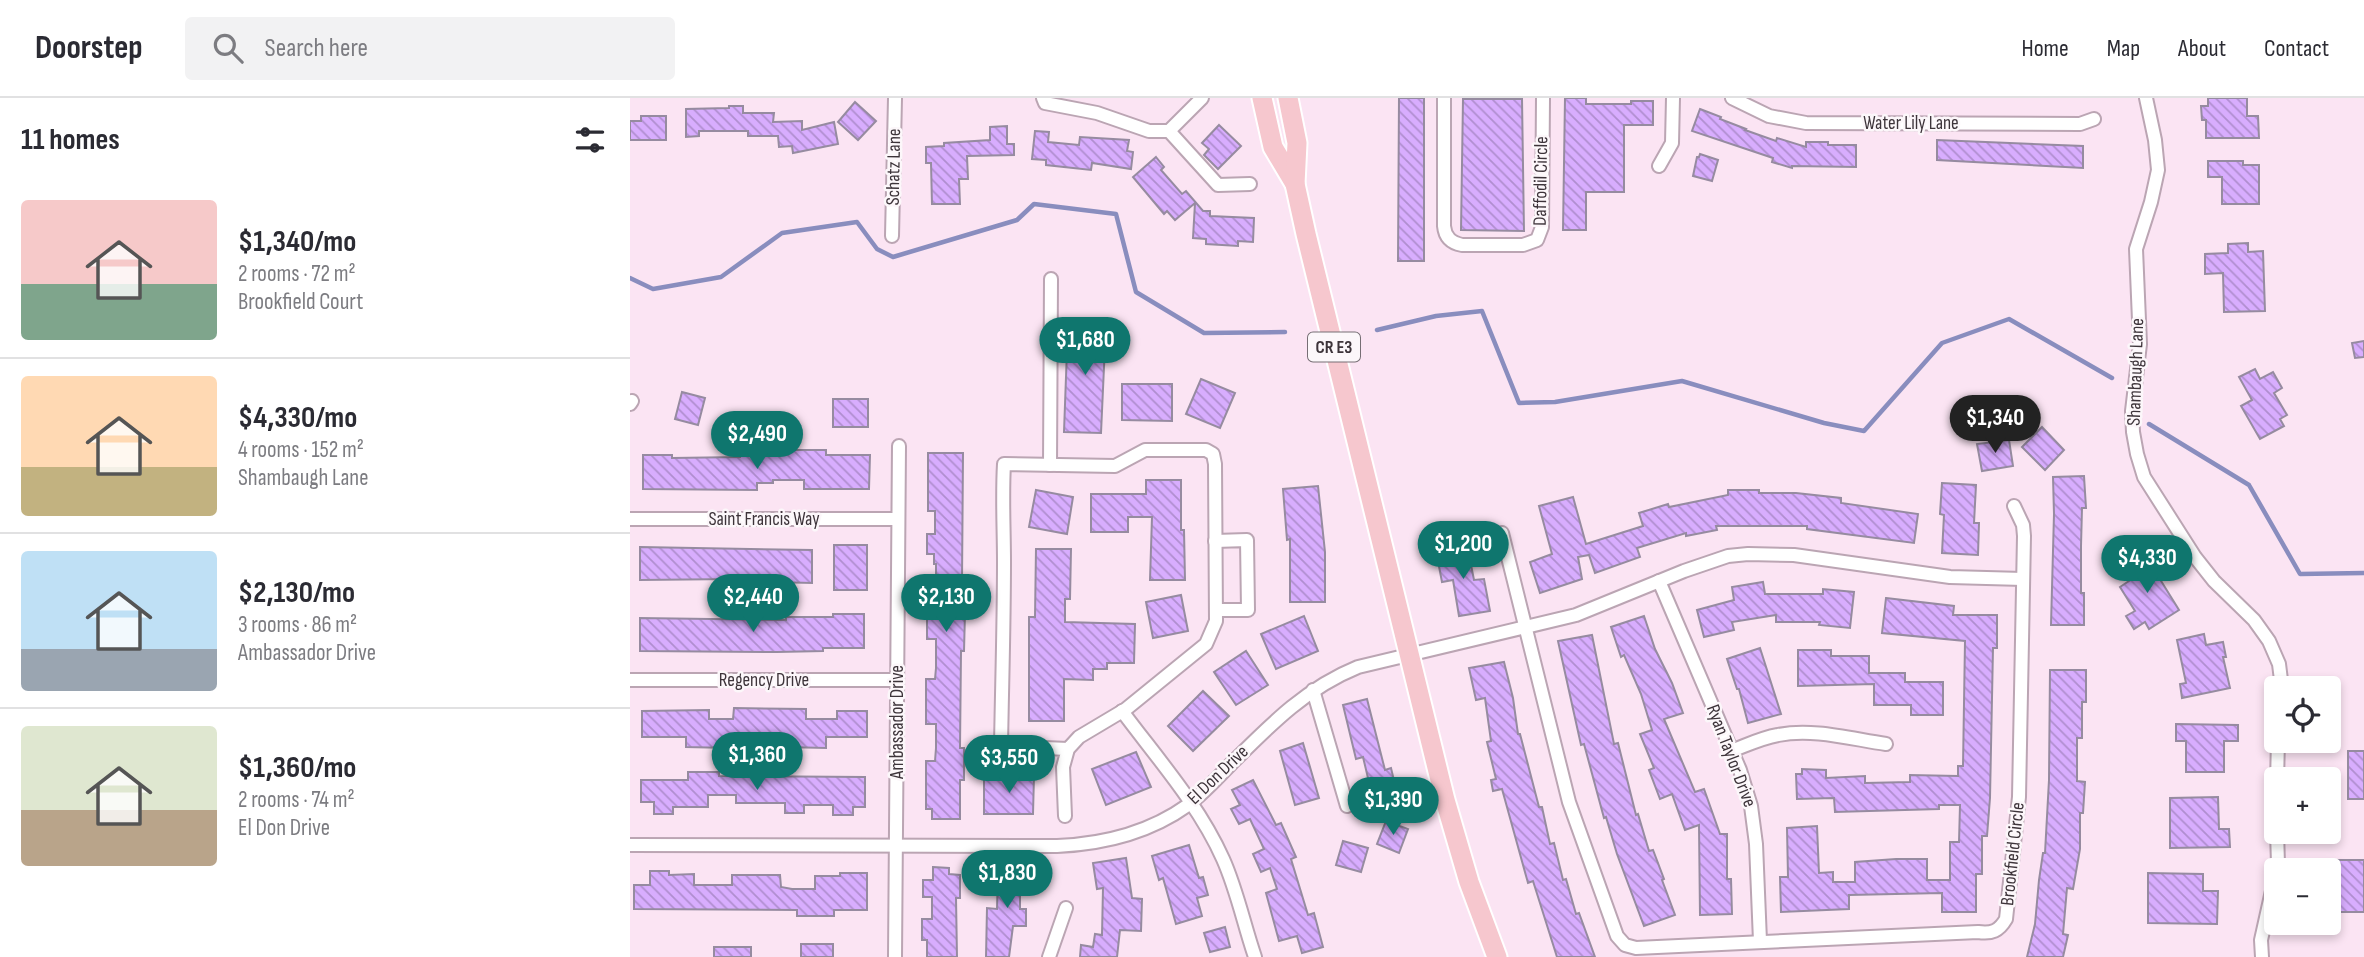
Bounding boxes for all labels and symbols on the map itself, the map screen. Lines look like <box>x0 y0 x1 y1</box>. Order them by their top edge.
street label: Water Lily Lane <box>1863 112 1959 135</box>
street label: Schatz Lane <box>882 128 906 206</box>
street label: Daffodil Circle <box>1529 136 1553 226</box>
pin: $1,680 <box>1028 317 1142 377</box>
street label: Shambaugh Lane <box>2123 318 2149 426</box>
road number: CR E3 <box>1308 332 1360 362</box>
pin: $1,340 <box>1938 396 2052 455</box>
pin: $2,490 <box>700 412 814 471</box>
street label: Saint Francis Way <box>708 508 820 531</box>
pin: $1,200 <box>1406 522 1520 581</box>
pin: $4,330 <box>2090 536 2204 595</box>
pin: $2,440 <box>696 574 810 634</box>
pin: $2,130 <box>889 574 1003 634</box>
street label: Ambassador Drive <box>886 665 909 780</box>
street label: Regency Drive <box>719 669 809 692</box>
street label: Ryan Taylor Drive <box>1701 701 1761 811</box>
pin: $1,360 <box>700 732 814 792</box>
pin: $3,550 <box>952 736 1066 795</box>
street label: El Don Drive <box>1183 740 1253 810</box>
pin: $1,390 <box>1336 778 1450 837</box>
street label: Brookfield Circle <box>1996 801 2030 907</box>
pin: $1,830 <box>950 850 1064 910</box>

